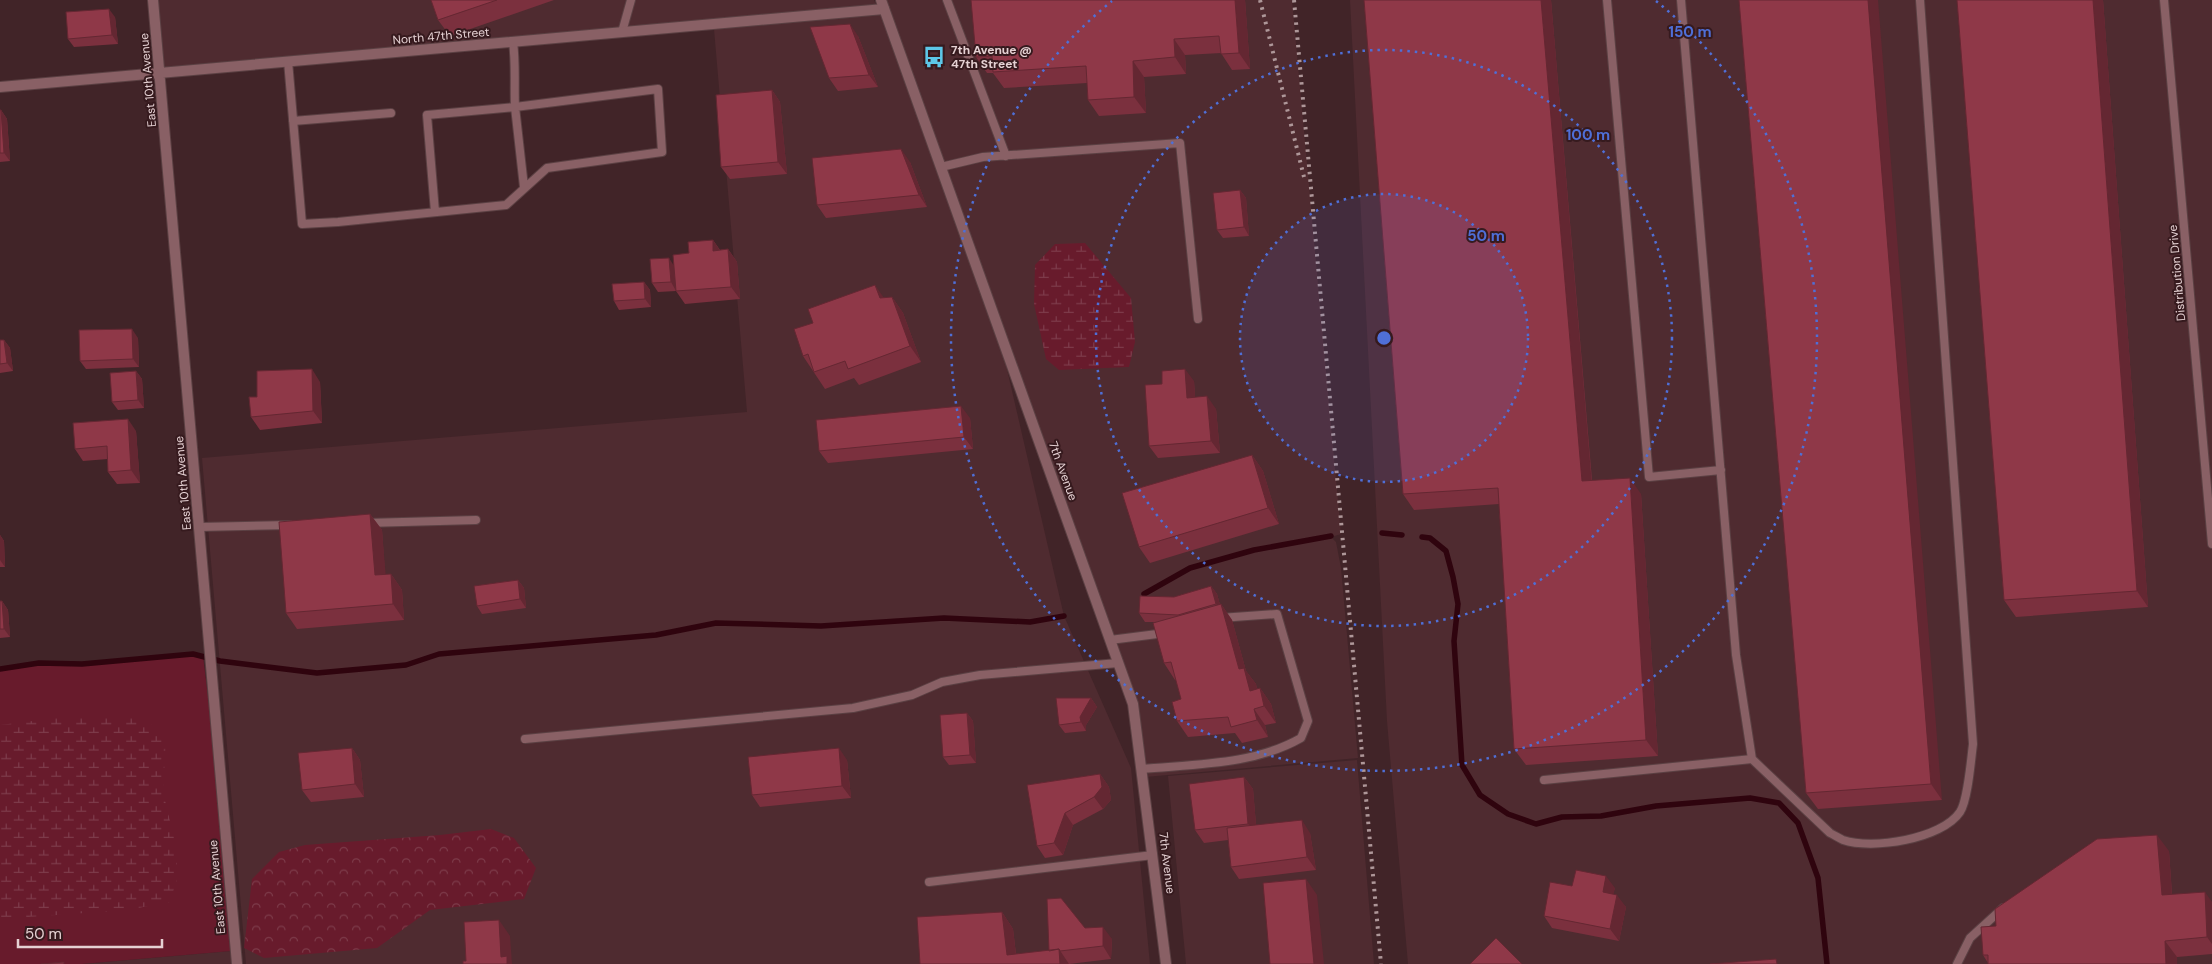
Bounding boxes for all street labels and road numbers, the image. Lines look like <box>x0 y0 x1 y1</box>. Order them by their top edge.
street label: North 47th Street <box>392 24 490 48</box>
street label: East 10th Avenue <box>136 32 160 128</box>
street label: Distribution Drive <box>2165 224 2189 322</box>
street label: East 10th Avenue <box>171 435 195 531</box>
street label: 7th Avenue <box>1045 439 1081 503</box>
street label: 7th Avenue <box>1155 831 1179 895</box>
street label: East 10th Avenue <box>205 839 229 935</box>

